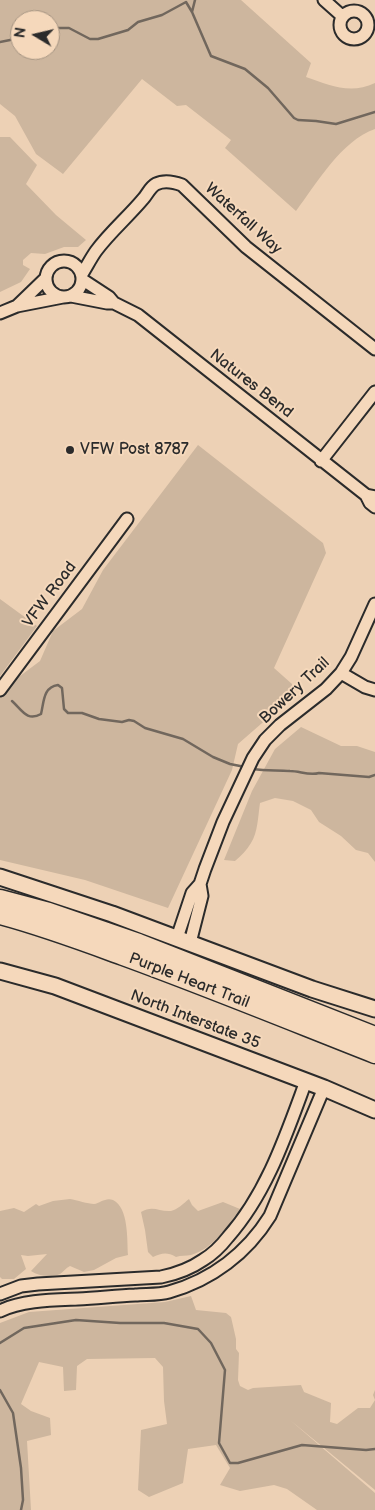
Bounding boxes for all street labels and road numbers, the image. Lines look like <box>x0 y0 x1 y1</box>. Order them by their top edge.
street label: Waterfall Way <box>200 179 286 259</box>
street label: Natures Bend <box>205 345 297 423</box>
street label: VFW Road <box>19 558 81 632</box>
street label: Bowery Trail <box>256 654 334 728</box>
street label: Purple Heart Trail <box>126 949 252 1013</box>
street label: North Interstate 35 <box>127 986 263 1054</box>

